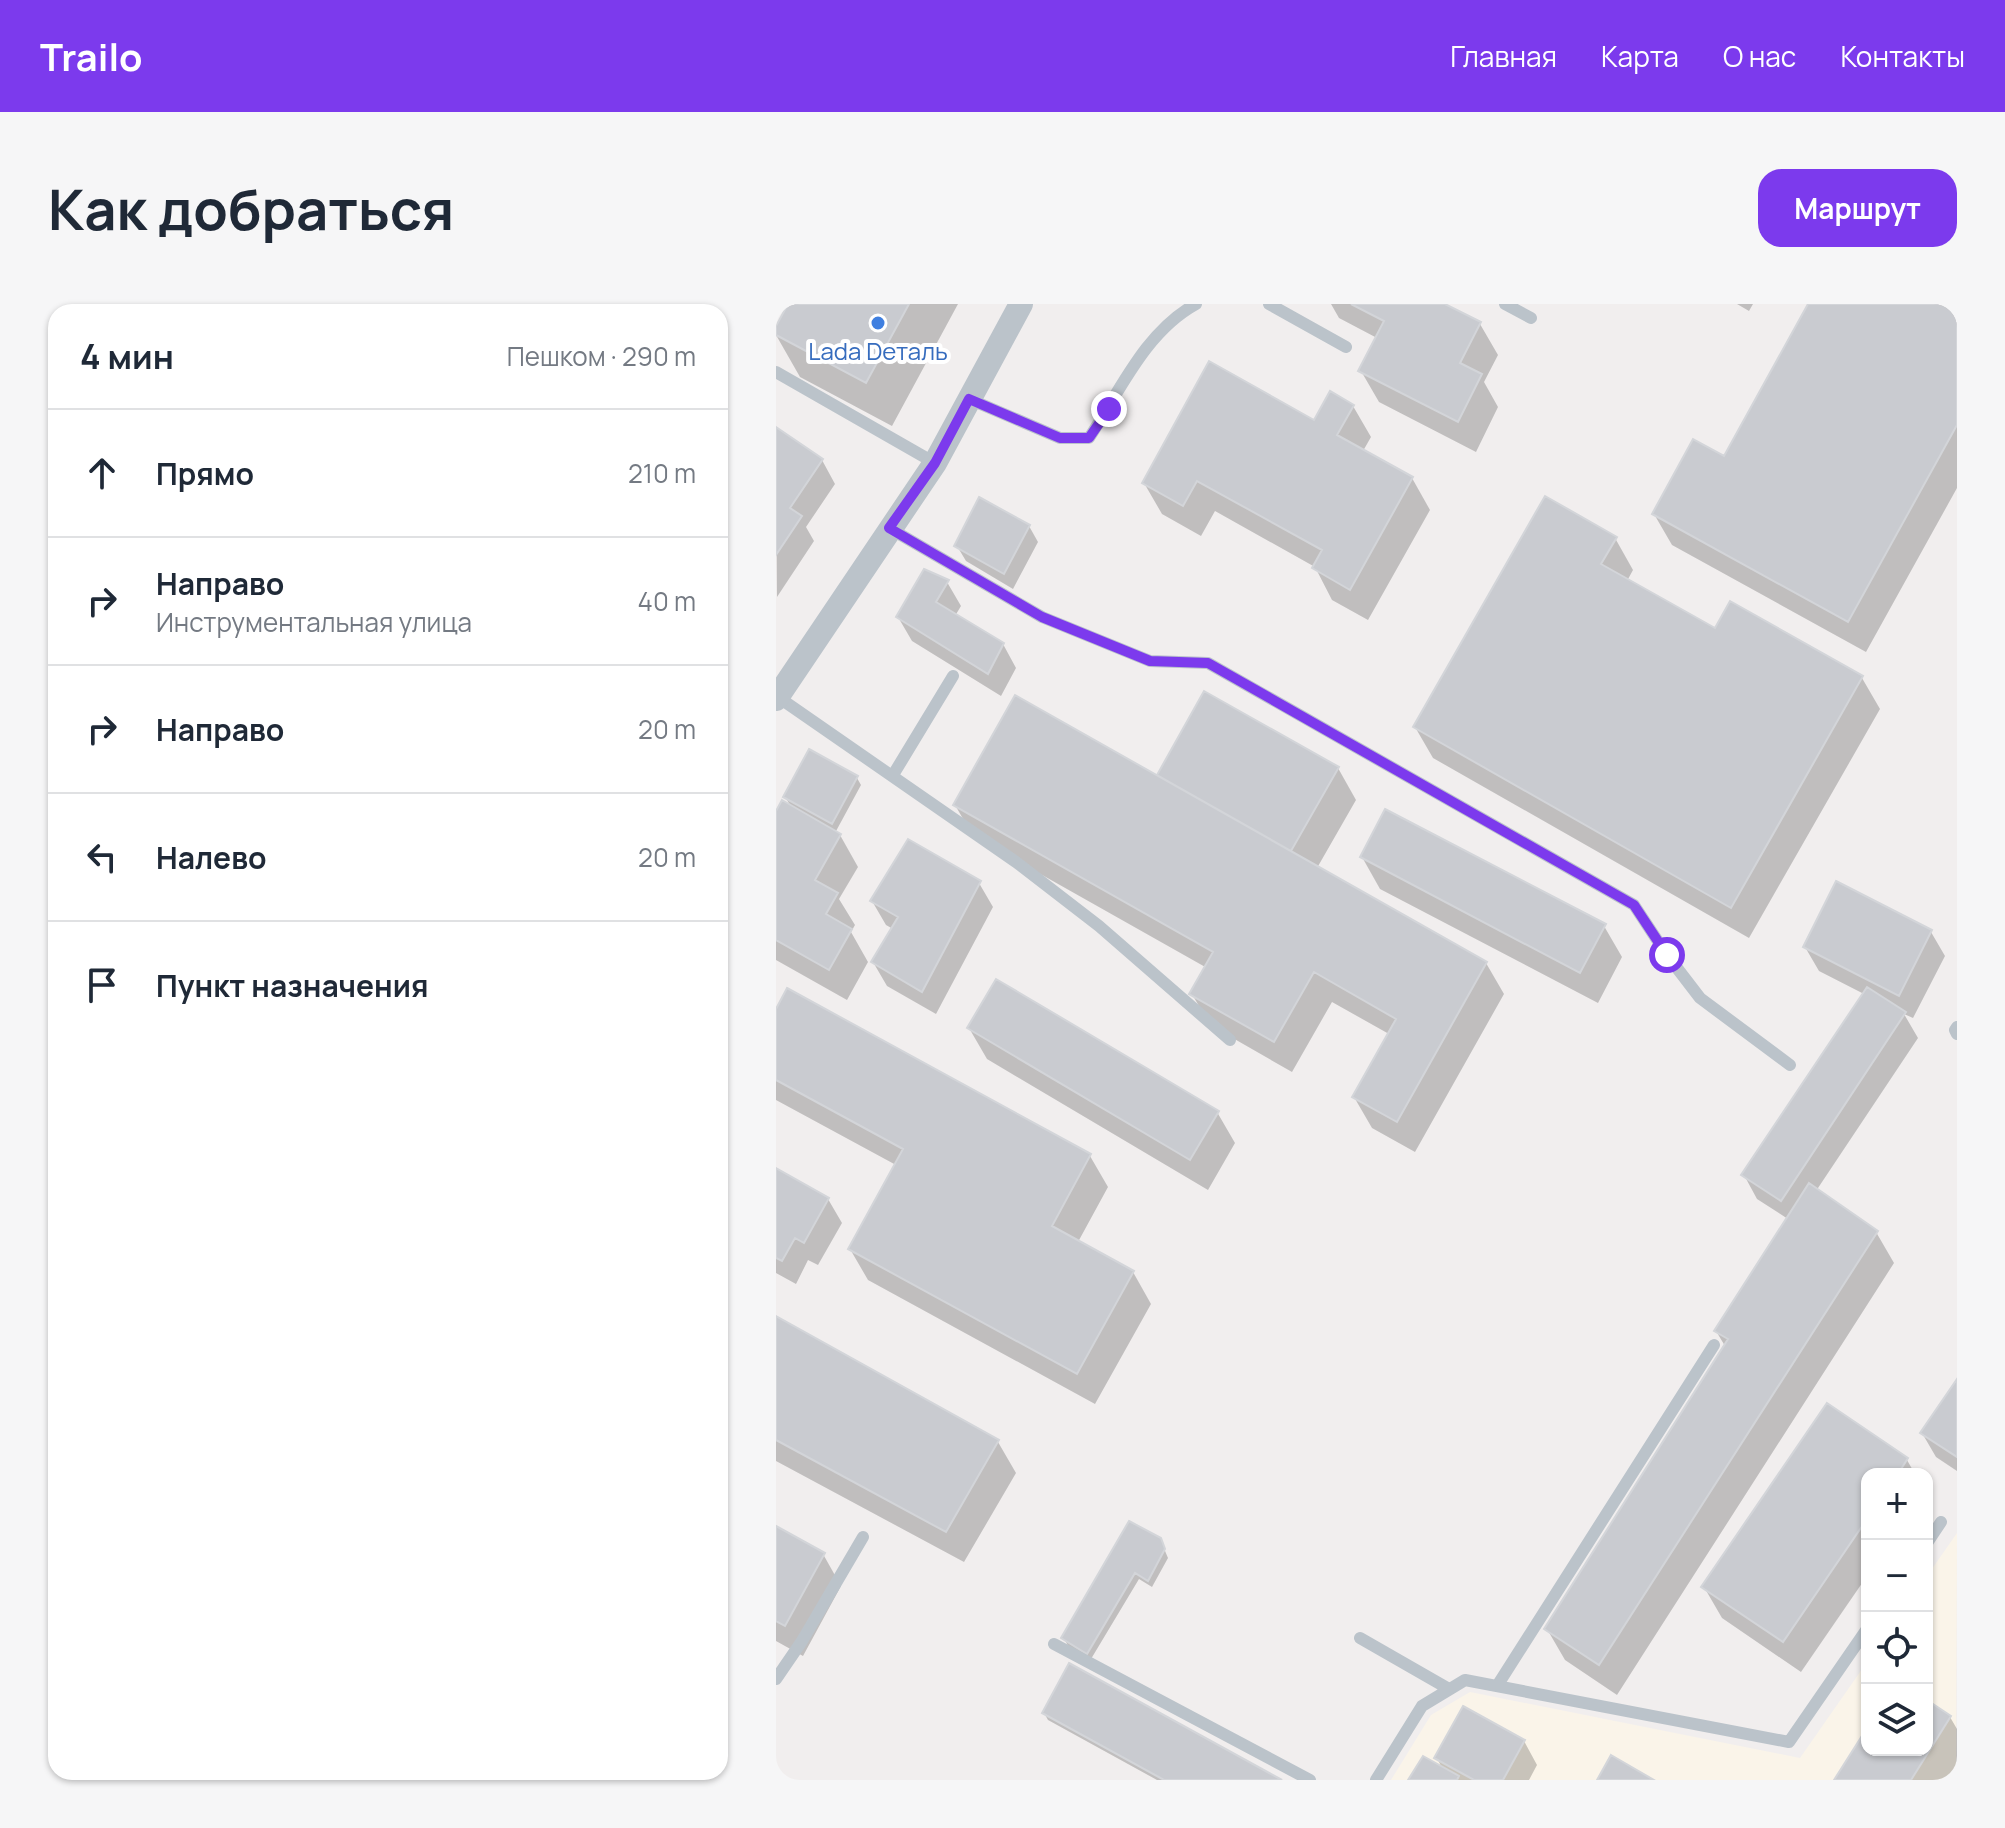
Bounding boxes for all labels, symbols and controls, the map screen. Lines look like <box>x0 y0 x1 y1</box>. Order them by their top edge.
text: Trailo <box>40 30 143 82</box>
text: Главная <box>1450 37 1557 75</box>
text: Карта <box>1601 37 1679 75</box>
text: О нас <box>1723 37 1796 75</box>
text: Контакты <box>1840 37 1965 75</box>
button: Маршрут <box>1758 169 1957 247</box>
text: Как добраться <box>48 170 454 247</box>
marker: Lada Dеталь <box>869 314 887 332</box>
text: 4 мин <box>80 333 174 379</box>
place label: Lada Dеталь <box>808 334 948 367</box>
text: Пешком · 290 m <box>507 338 696 374</box>
route end <box>1091 391 1127 427</box>
icon: ahead <box>80 451 124 495</box>
text: Прямо <box>156 453 254 494</box>
text: 210 m <box>628 455 696 491</box>
text: Направо <box>156 563 284 604</box>
icon: right <box>80 579 124 623</box>
text: 40 m <box>638 583 696 619</box>
text: Инструментальная улица <box>156 604 472 640</box>
icon: right <box>80 707 124 751</box>
text: Направо <box>156 709 284 750</box>
text: 20 m <box>638 711 696 747</box>
icon: left <box>80 835 124 879</box>
text: Налево <box>156 837 266 878</box>
text: 20 m <box>638 839 696 875</box>
route start <box>1649 937 1685 973</box>
icon: arrive <box>80 963 124 1007</box>
text: Пункт назначения <box>156 965 429 1006</box>
map controls <box>1861 1468 1933 1756</box>
button: + <box>1861 1468 1933 1540</box>
button: − <box>1861 1540 1933 1612</box>
button: locate <box>1861 1612 1933 1684</box>
button: layers <box>1861 1684 1933 1756</box>

